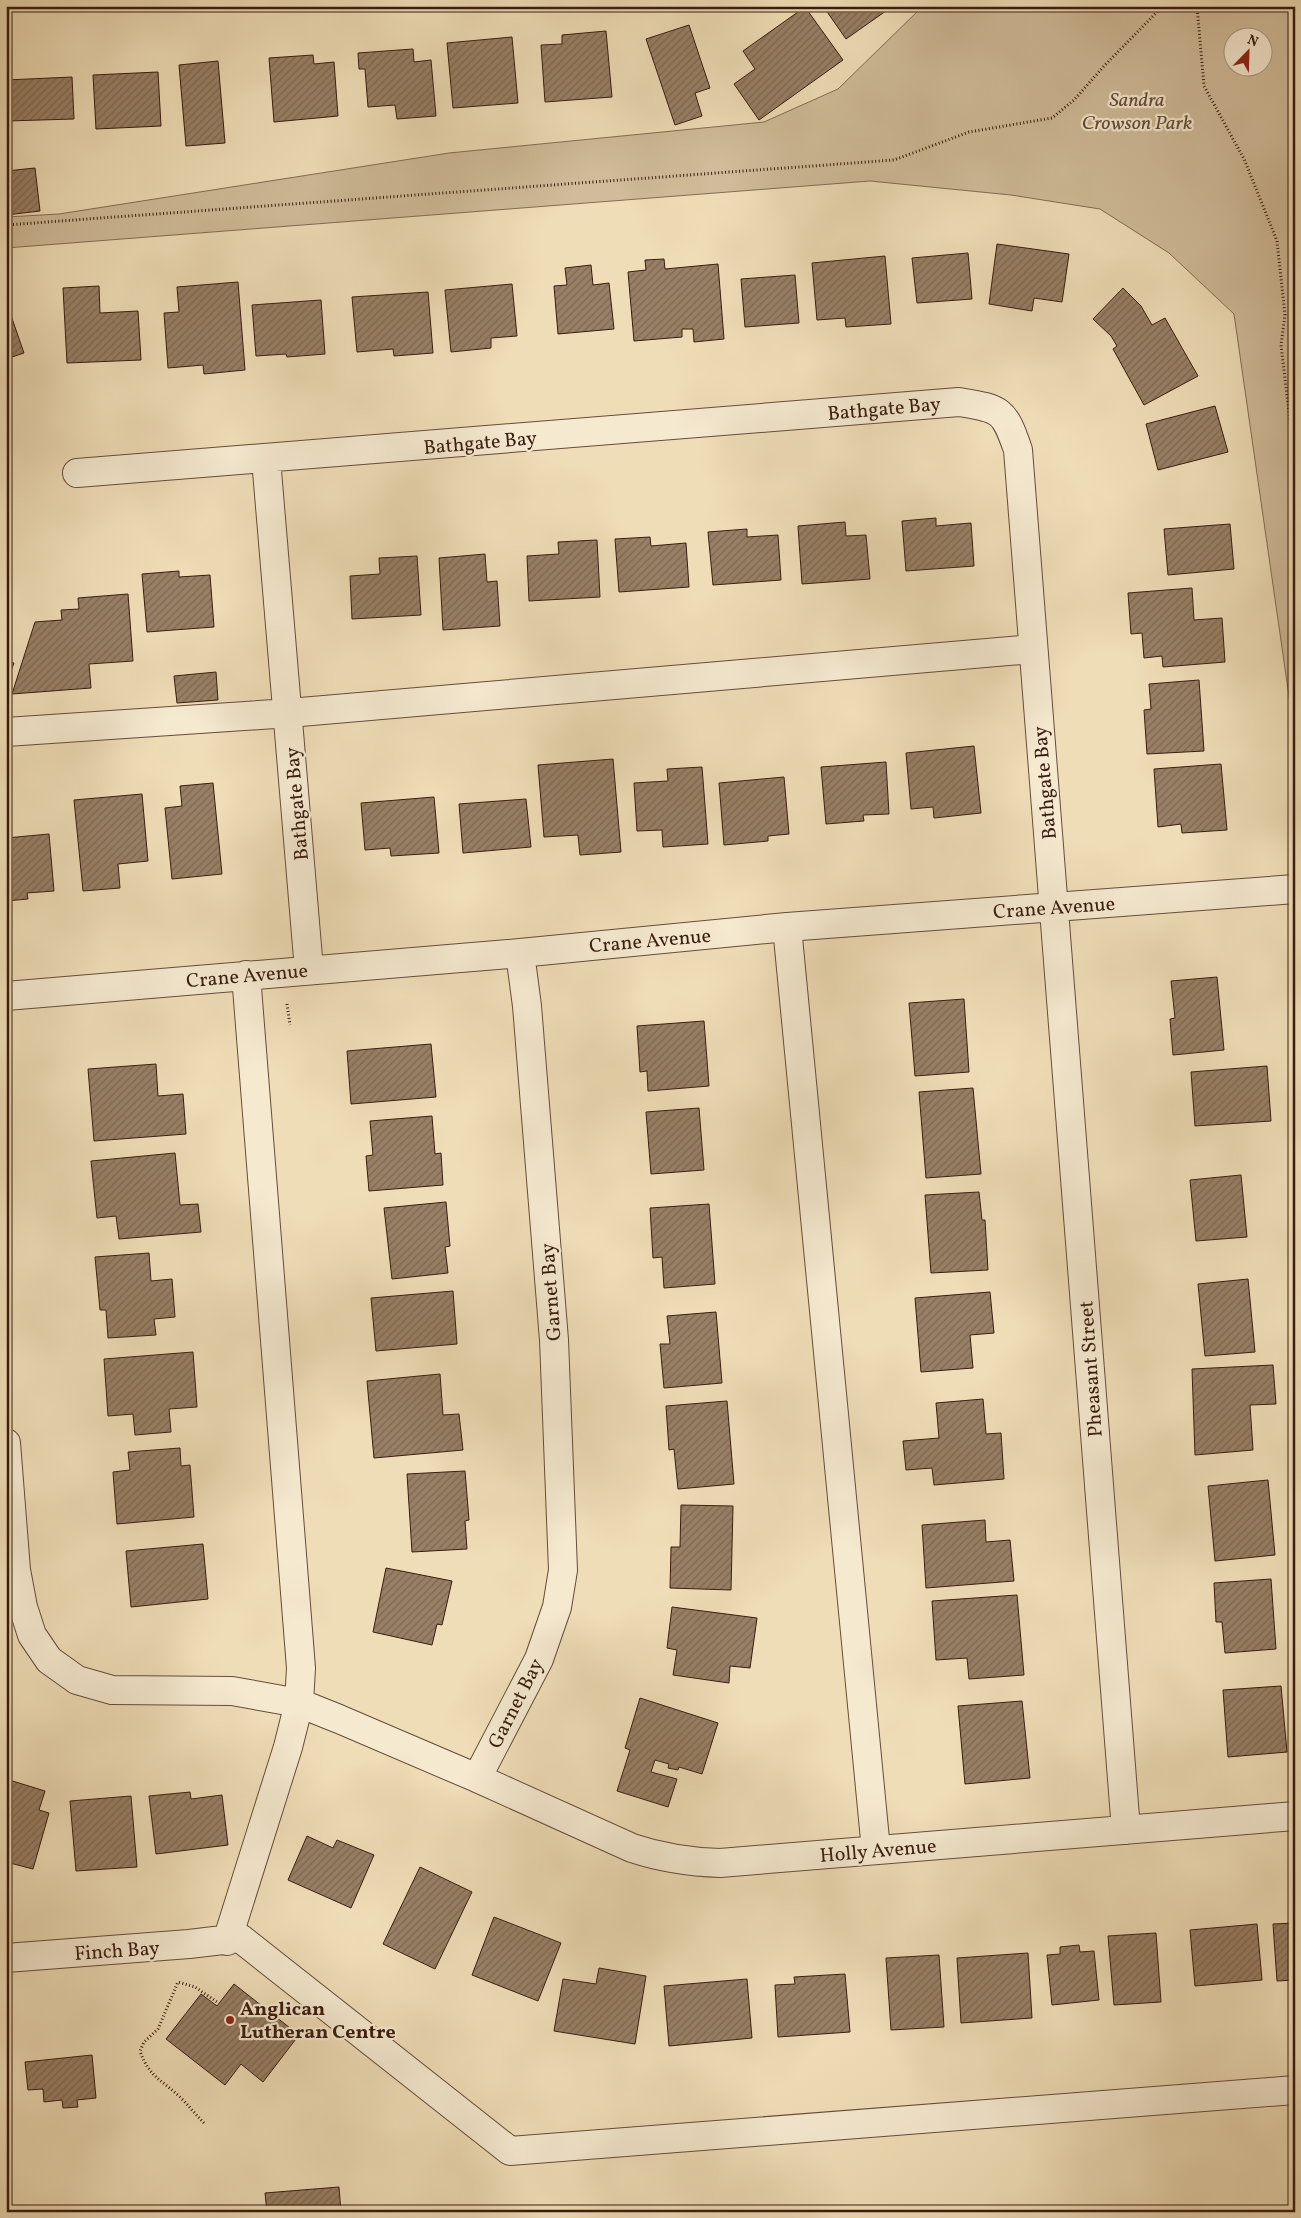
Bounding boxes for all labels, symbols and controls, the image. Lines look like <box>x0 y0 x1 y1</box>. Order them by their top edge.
north arrow <box>1224 28 1274 78</box>
text: N <box>1244 31 1261 52</box>
park label: Sandra Crowson Park <box>1082 87 1192 138</box>
street label: Bathgate Bay <box>826 391 942 429</box>
street label: Bathgate Bay <box>422 425 538 463</box>
street label: Bathgate Bay <box>1027 725 1065 841</box>
street label: Bathgate Bay <box>279 746 317 862</box>
street label: Crane Avenue <box>992 891 1116 927</box>
street label: Crane Avenue <box>588 923 712 961</box>
street label: Crane Avenue <box>185 958 309 996</box>
street label: Garnet Bay <box>535 1242 569 1342</box>
street label: Pheasant Street <box>1073 1300 1111 1438</box>
street label: Garnet Bay <box>482 1654 552 1754</box>
street label: Holly Avenue <box>819 1833 938 1871</box>
street label: Finch Bay <box>73 1935 161 1969</box>
place label: Anglican Lutheran Centre <box>240 1996 396 2047</box>
marker: Anglican Lutheran Centre <box>224 2014 236 2026</box>

